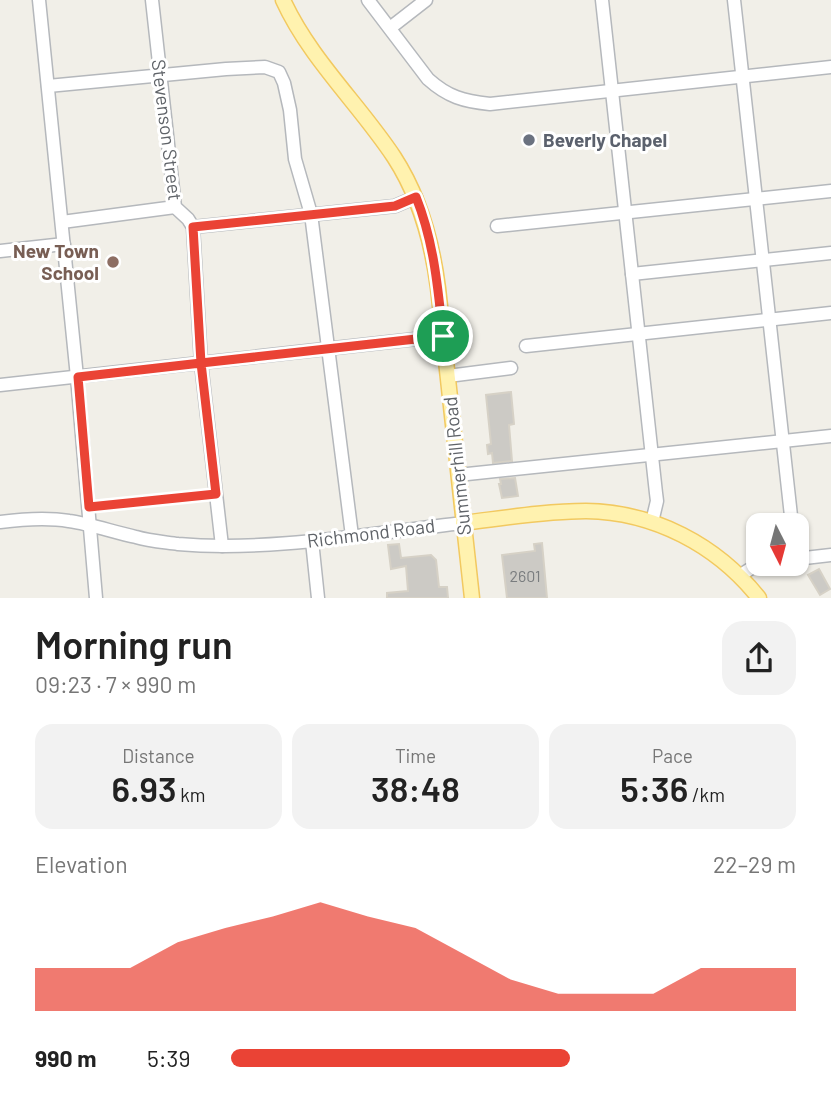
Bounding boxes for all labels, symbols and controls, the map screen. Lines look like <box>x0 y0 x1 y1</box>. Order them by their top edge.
street label: Stevenson Street <box>147 58 188 202</box>
place label: Beverly Chapel <box>543 128 667 151</box>
marker: Beverly Chapel <box>521 132 537 148</box>
place label: New Town School <box>13 239 99 284</box>
marker: New Town School <box>105 254 121 270</box>
pin <box>413 306 473 366</box>
icon: arrive <box>424 317 462 355</box>
street label: Summerhill Road <box>438 396 475 537</box>
street label: Richmond Road <box>306 513 436 552</box>
north arrow <box>746 513 808 576</box>
map controls <box>746 513 809 576</box>
house number: 2601 <box>509 566 541 585</box>
text: Morning run <box>35 621 233 667</box>
button: share <box>722 621 796 695</box>
text: 09:23 · 7 × 990 m <box>35 670 196 698</box>
text: Distance <box>122 744 195 767</box>
text: Time <box>395 744 436 767</box>
text: Pace <box>652 744 693 767</box>
text: 6.93 <box>111 767 177 809</box>
text: 38:48 <box>371 767 460 809</box>
text: 5:36 <box>620 767 688 809</box>
text: km <box>177 783 206 806</box>
text: /km <box>688 783 725 806</box>
text: Elevation <box>35 850 128 878</box>
text: 22–29 m <box>713 850 796 878</box>
text: 990 m <box>35 1044 96 1072</box>
text: 5:39 <box>147 1044 190 1072</box>

